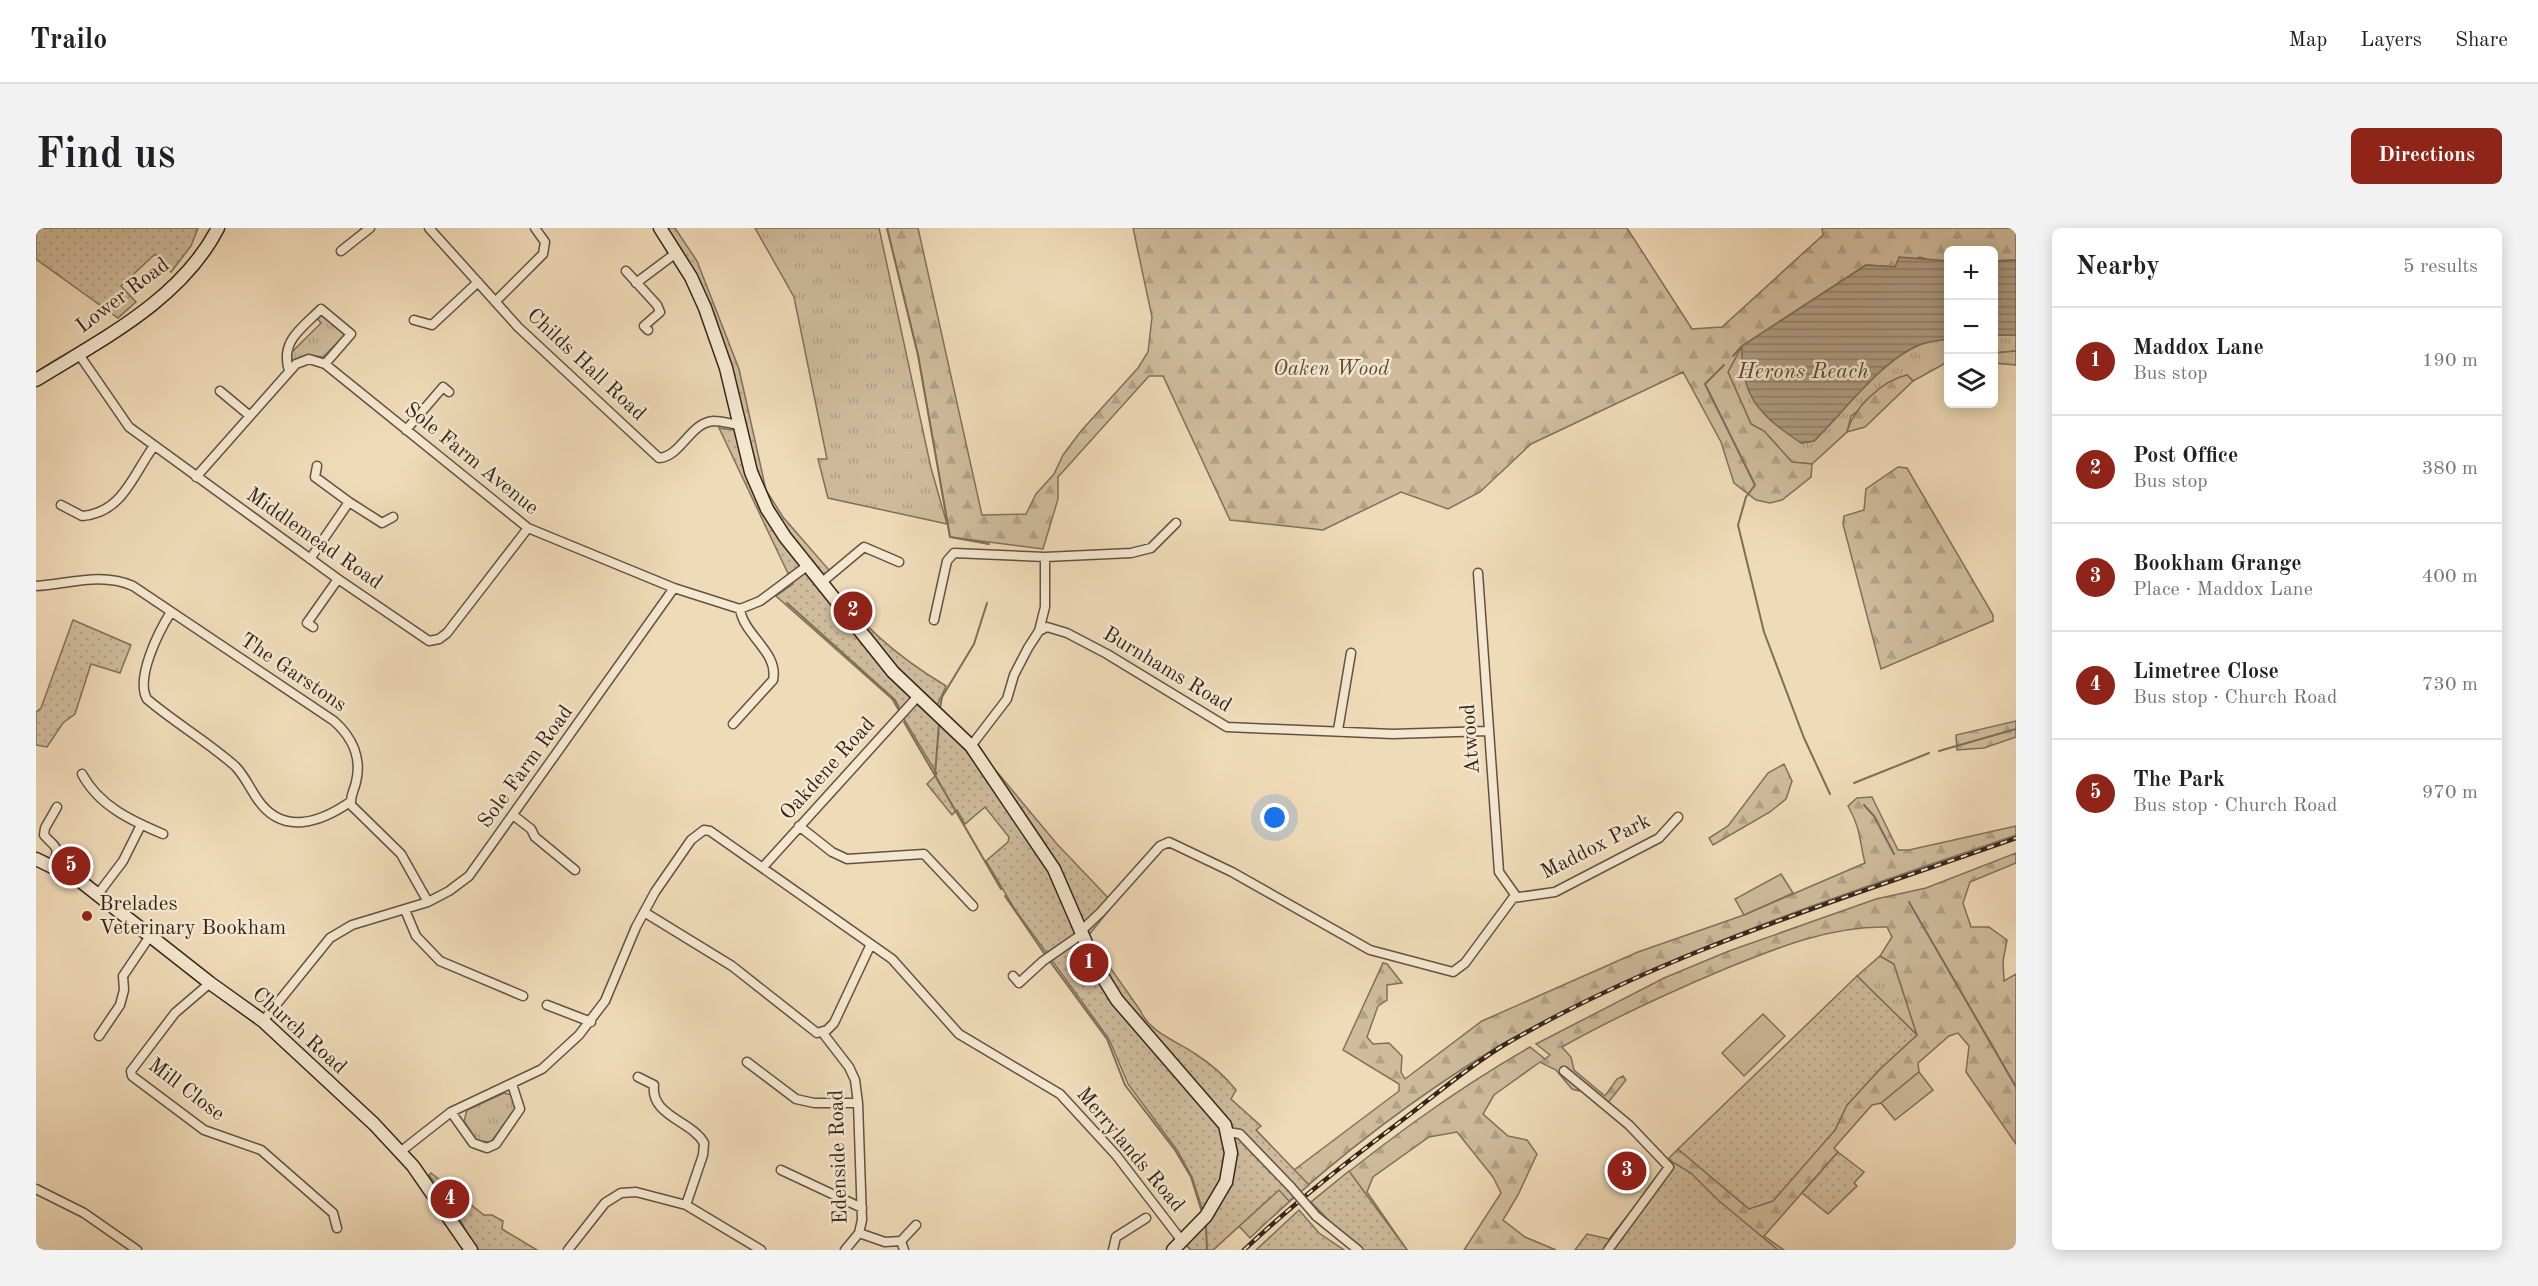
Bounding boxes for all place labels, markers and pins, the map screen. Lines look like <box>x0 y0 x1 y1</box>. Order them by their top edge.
pin: 2 <box>834 588 872 634</box>
pin: 5 <box>51 844 90 888</box>
place label: Brelades Veterinary Bookham <box>99 894 286 939</box>
marker: Brelades Veterinary Bookham <box>80 909 94 923</box>
pin: 1 <box>1070 940 1108 986</box>
pin: 3 <box>1608 1148 1646 1194</box>
pin: 4 <box>430 1176 470 1222</box>

